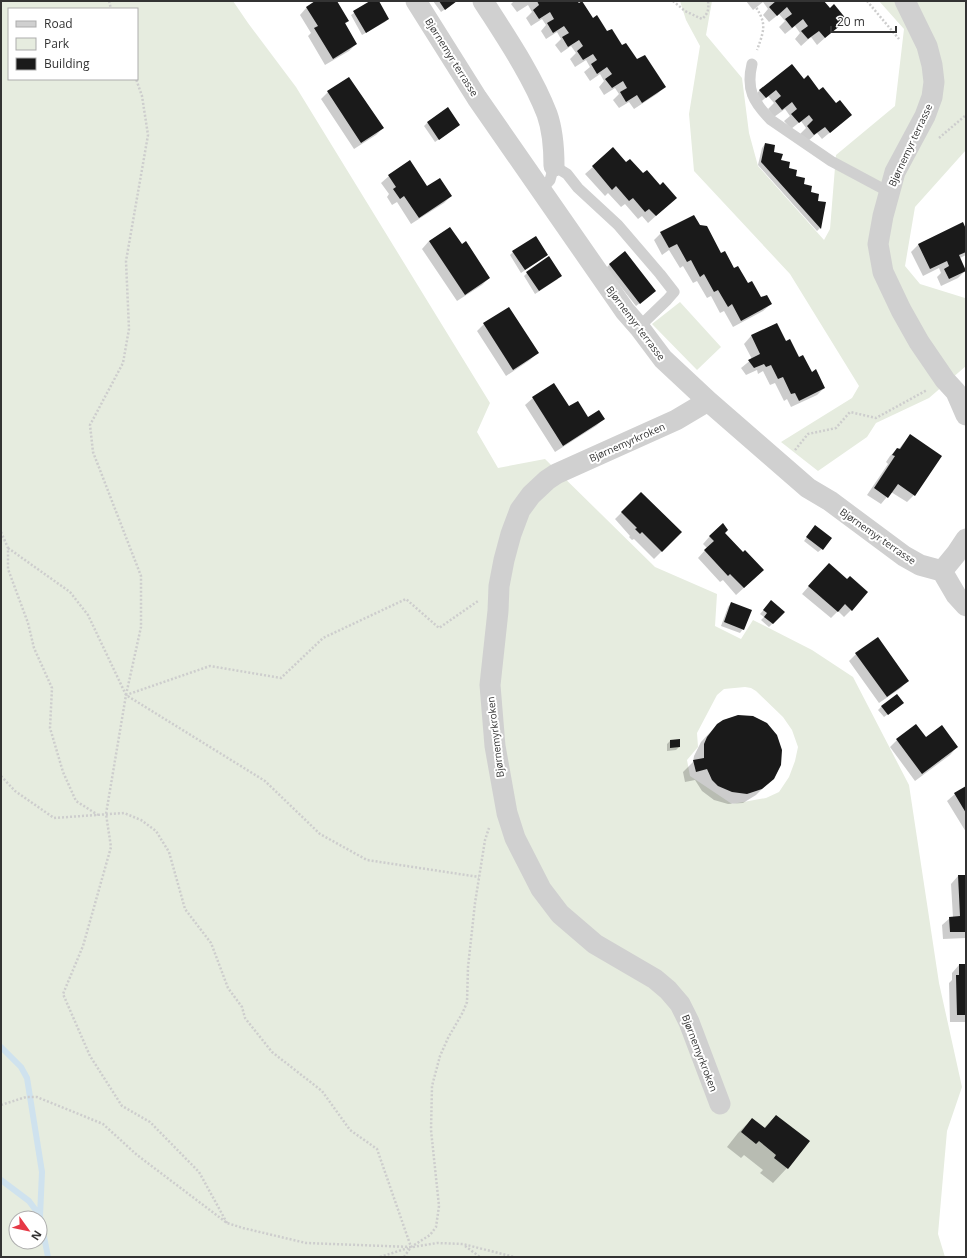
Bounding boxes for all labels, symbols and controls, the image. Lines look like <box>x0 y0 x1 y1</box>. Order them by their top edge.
legend <box>8 8 138 80</box>
scale bar <box>831 8 896 34</box>
text: 20 m <box>837 13 865 30</box>
text: Road <box>44 15 73 32</box>
street label: Bjørnemyr terrasse <box>422 15 482 99</box>
text: Park <box>44 35 70 52</box>
text: Building <box>44 55 90 72</box>
street label: Bjørnemyr terrasse <box>885 101 935 189</box>
street label: Bjørnemyr terrasse <box>603 283 669 363</box>
street label: Bjørnemyrkroken <box>587 419 667 465</box>
street label: Bjørnemyr terrasse <box>837 504 919 568</box>
street label: Bjørnemyrkroken <box>483 696 507 778</box>
street label: Bjørnemyrkroken <box>679 1012 721 1094</box>
north arrow <box>8 1210 48 1250</box>
text: N <box>28 1228 46 1244</box>

